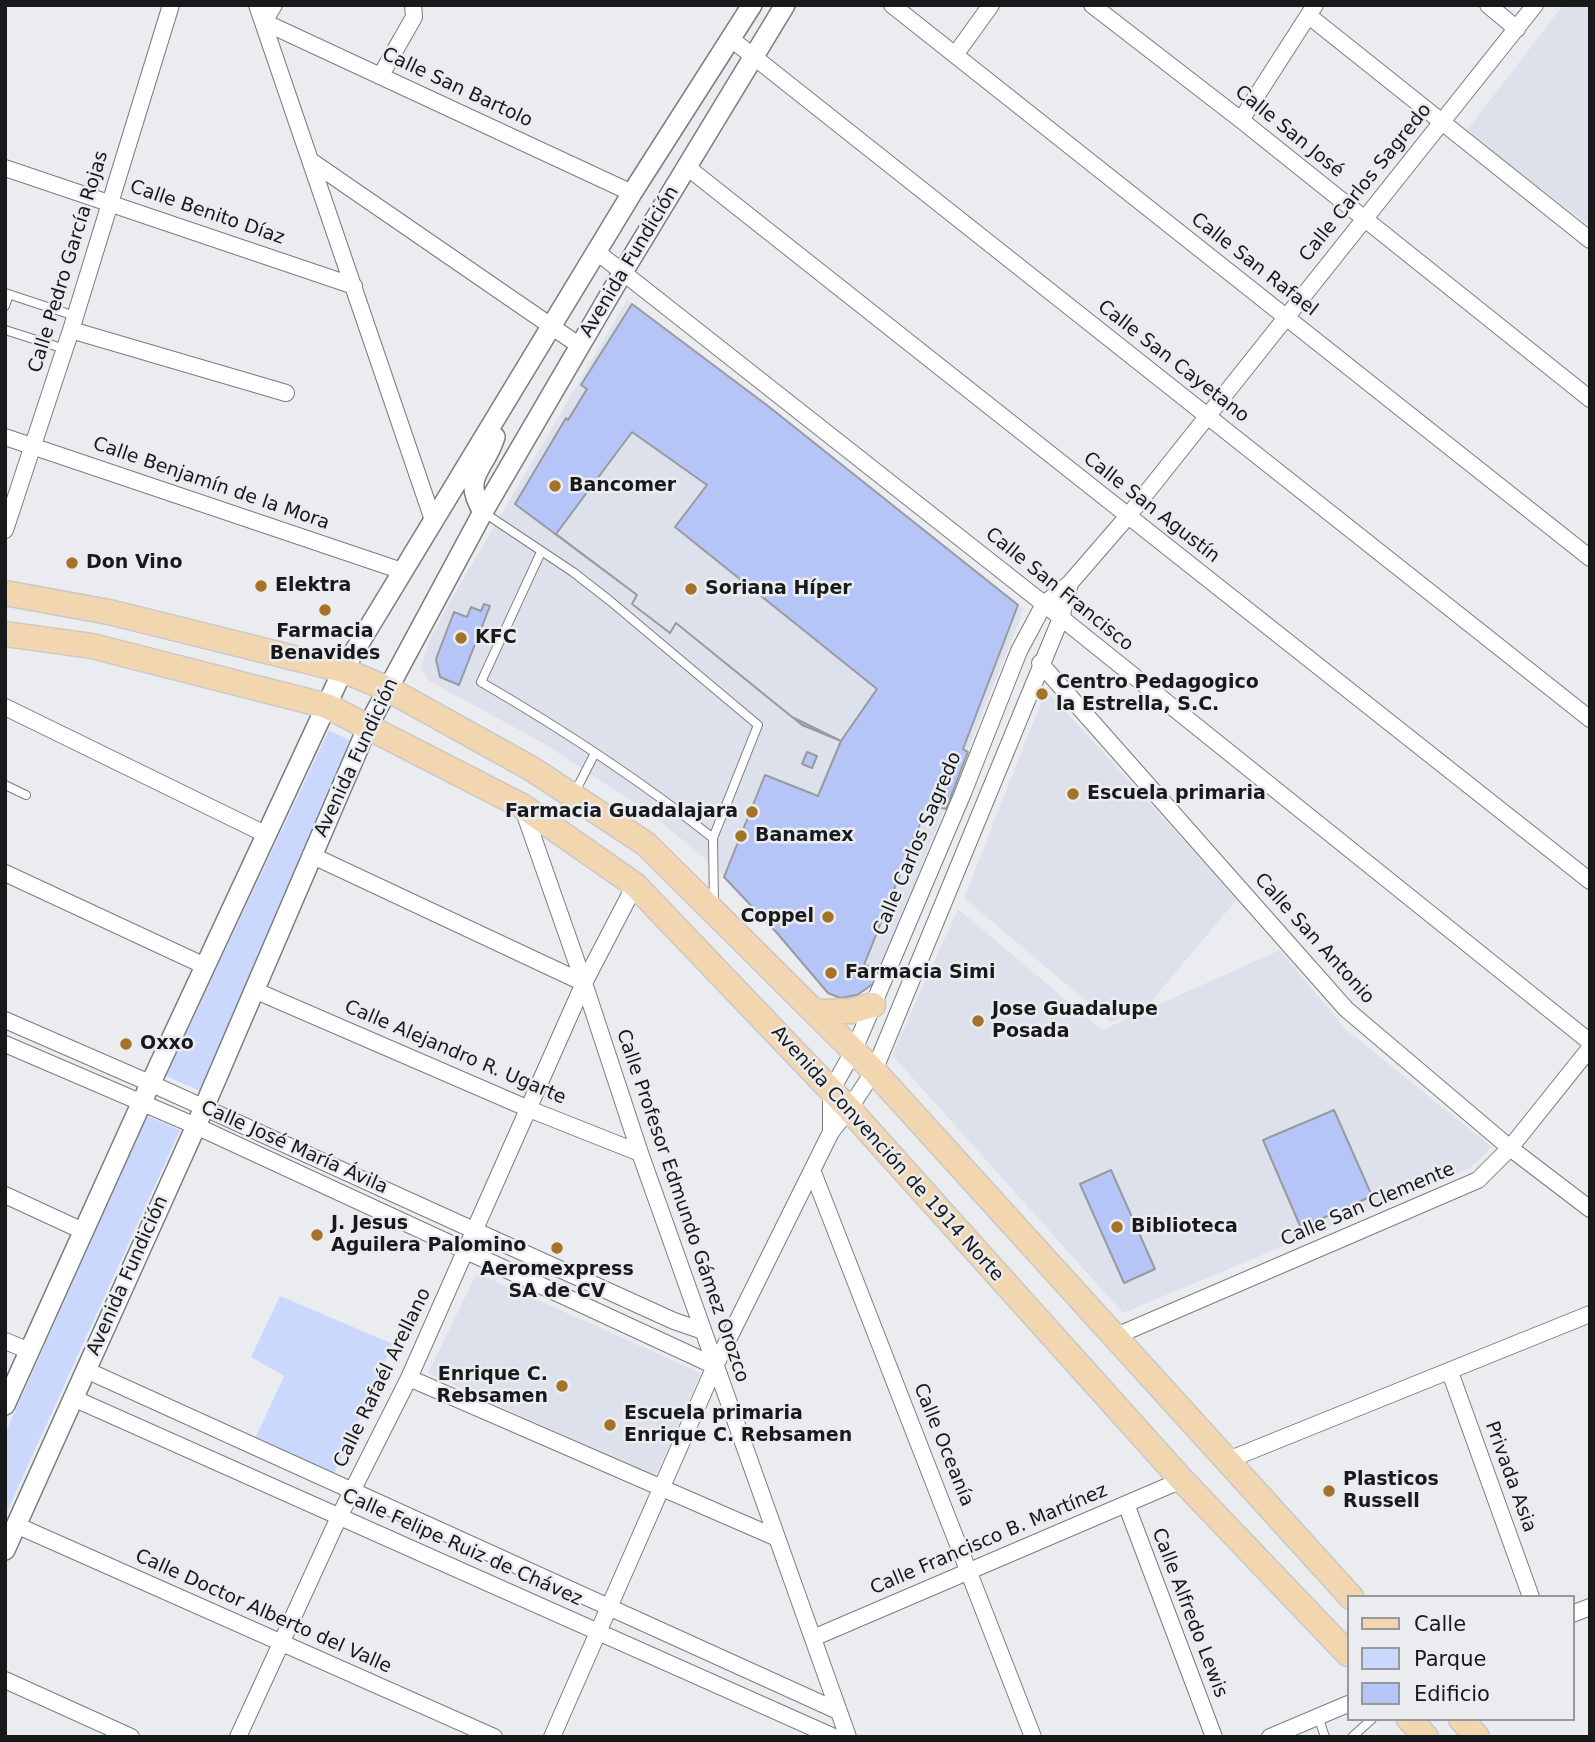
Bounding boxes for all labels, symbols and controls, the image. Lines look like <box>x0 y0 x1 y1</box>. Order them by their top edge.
street label: Calle San Bartolo <box>378 43 536 133</box>
street label: Calle San José <box>1230 81 1348 183</box>
street label: Calle Carlos Sagredo <box>1295 99 1437 267</box>
street label: Calle Pedro García Rojas <box>24 148 114 376</box>
street label: Calle Benito Díaz <box>127 176 287 250</box>
street label: Avenida Fundición <box>576 182 684 342</box>
street label: Calle San Rafael <box>1186 208 1322 322</box>
street label: Calle San Cayetano <box>1093 296 1253 428</box>
street label: Calle Benjamín de la Mora <box>90 433 332 535</box>
street label: Calle San Agustín <box>1078 448 1224 568</box>
place label: Bancomer <box>569 475 676 497</box>
marker: Bancomer <box>547 478 563 494</box>
street label: Calle San Francisco <box>980 523 1138 657</box>
place label: Don Vino <box>86 552 182 574</box>
marker: Don Vino <box>64 555 80 571</box>
place label: Elektra <box>275 575 351 597</box>
marker: Elektra <box>253 578 269 594</box>
place label: Soriana Híper <box>705 578 852 600</box>
marker: Soriana Híper <box>683 581 699 597</box>
marker: Farmacia Benavides <box>317 602 333 618</box>
place label: Farmacia Benavides <box>270 621 380 665</box>
place label: KFC <box>475 627 517 649</box>
marker: KFC <box>453 630 469 646</box>
place label: Centro Pedagogico la Estrella, S.C. <box>1056 672 1259 716</box>
street label: Avenida Fundición <box>310 675 404 841</box>
marker: Centro Pedagogico la Estrella, S.C. <box>1034 686 1050 702</box>
street label: Calle Carlos Sagredo <box>869 749 967 939</box>
place label: Escuela primaria <box>1087 783 1266 805</box>
marker: Escuela primaria <box>1065 786 1081 802</box>
place label: Farmacia Guadalajara <box>505 801 738 823</box>
marker: Farmacia Guadalajara <box>744 804 760 820</box>
place label: Banamex <box>755 825 854 847</box>
marker: Banamex <box>733 828 749 844</box>
street label: Calle San Antonio <box>1249 869 1379 1009</box>
place label: Coppel <box>740 906 814 928</box>
marker: Coppel <box>820 909 836 925</box>
place label: Farmacia Simi <box>845 962 995 984</box>
marker: Farmacia Simi <box>823 965 839 981</box>
street label: Calle Alejandro R. Ugarte <box>341 996 569 1110</box>
place label: Jose Guadalupe Posada <box>992 999 1158 1043</box>
marker: Jose Guadalupe Posada <box>970 1013 986 1029</box>
street label: Avenida Convención de 1914 Norte <box>766 1021 1008 1287</box>
street label: Calle Profesor Edmundo Gámez Orozco <box>611 1026 753 1386</box>
place label: Oxxo <box>140 1033 194 1055</box>
marker: Oxxo <box>118 1036 134 1052</box>
street label: Calle José María Ávila <box>197 1096 391 1200</box>
street label: Calle San Clemente <box>1278 1158 1458 1252</box>
street label: Avenida Fundición <box>82 1193 174 1359</box>
place label: J. Jesus Aguilera Palomino <box>331 1213 526 1257</box>
place label: Biblioteca <box>1131 1216 1238 1238</box>
marker: Biblioteca <box>1109 1219 1125 1235</box>
marker: J. Jesus Aguilera Palomino <box>309 1227 325 1243</box>
marker: Aeromexpress SA de CV <box>549 1240 565 1256</box>
place label: Aeromexpress SA de CV <box>480 1259 634 1303</box>
street label: Calle Rafaél Arellano <box>330 1285 436 1471</box>
place label: Enrique C. Rebsamen <box>437 1364 548 1408</box>
marker: Enrique C. Rebsamen <box>554 1378 570 1394</box>
street label: Calle Oceanía <box>908 1380 978 1510</box>
place label: Escuela primaria Enrique C. Rebsamen <box>624 1403 852 1447</box>
marker: Escuela primaria Enrique C. Rebsamen <box>602 1417 618 1433</box>
street label: Privada Asia <box>1479 1418 1541 1536</box>
place label: Plasticos Russell <box>1343 1469 1439 1513</box>
street label: Calle Francisco B. Martínez <box>867 1480 1111 1600</box>
marker: Plasticos Russell <box>1321 1483 1337 1499</box>
street label: Calle Felipe Ruiz de Chávez <box>338 1485 586 1611</box>
street label: Calle Alfredo Lewis <box>1146 1525 1232 1701</box>
street label: Calle Doctor Alberto del Valle <box>131 1545 395 1679</box>
legend <box>1346 1595 1574 1721</box>
text: Calle <box>1414 1612 1466 1636</box>
text: Parque <box>1414 1647 1486 1671</box>
text: Edificio <box>1414 1682 1490 1706</box>

